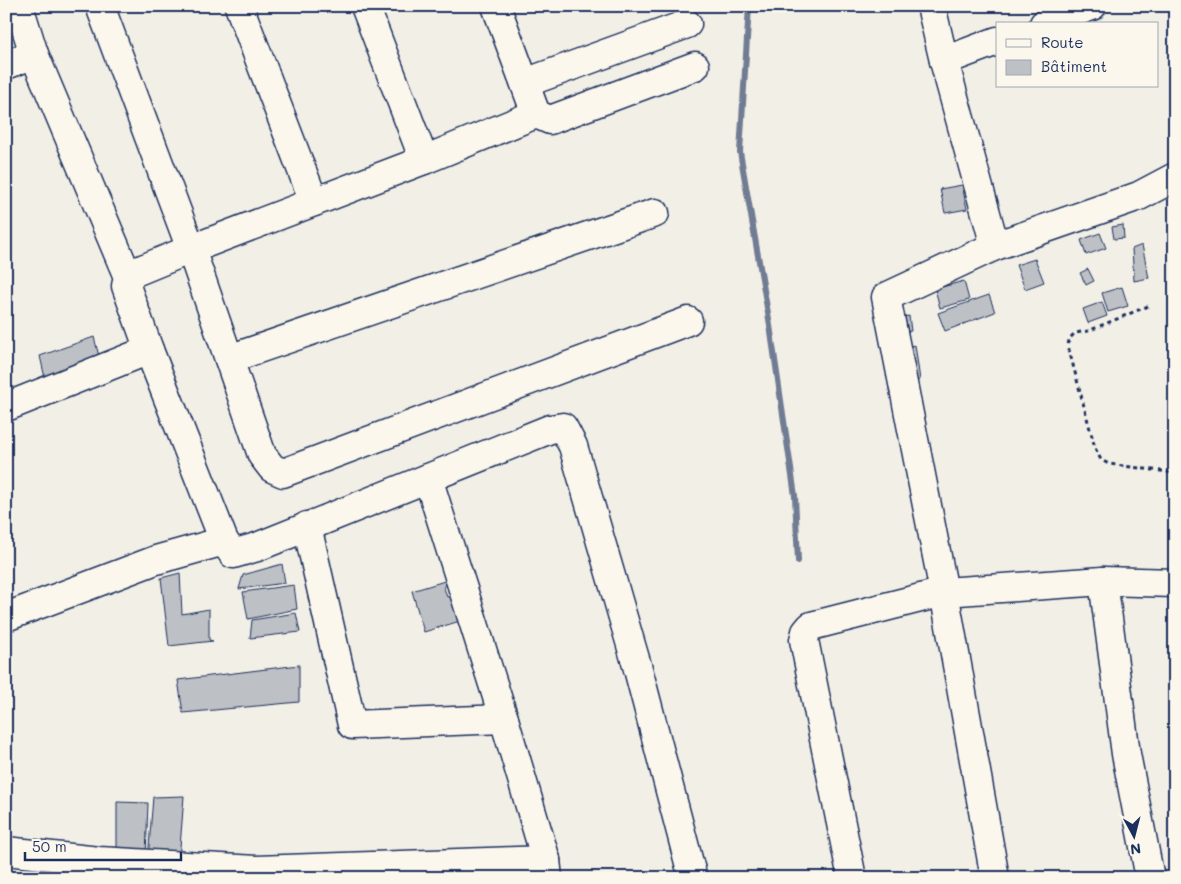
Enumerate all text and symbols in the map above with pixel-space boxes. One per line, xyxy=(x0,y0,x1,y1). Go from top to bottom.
legend xyxy=(996,22,1158,88)
text: Route xyxy=(1041,32,1084,52)
text: Bâtiment xyxy=(1041,56,1107,76)
north arrow xyxy=(1108,812,1158,862)
scale bar xyxy=(25,829,181,861)
text: 50 m xyxy=(32,836,67,856)
text: N xyxy=(1129,839,1142,859)

